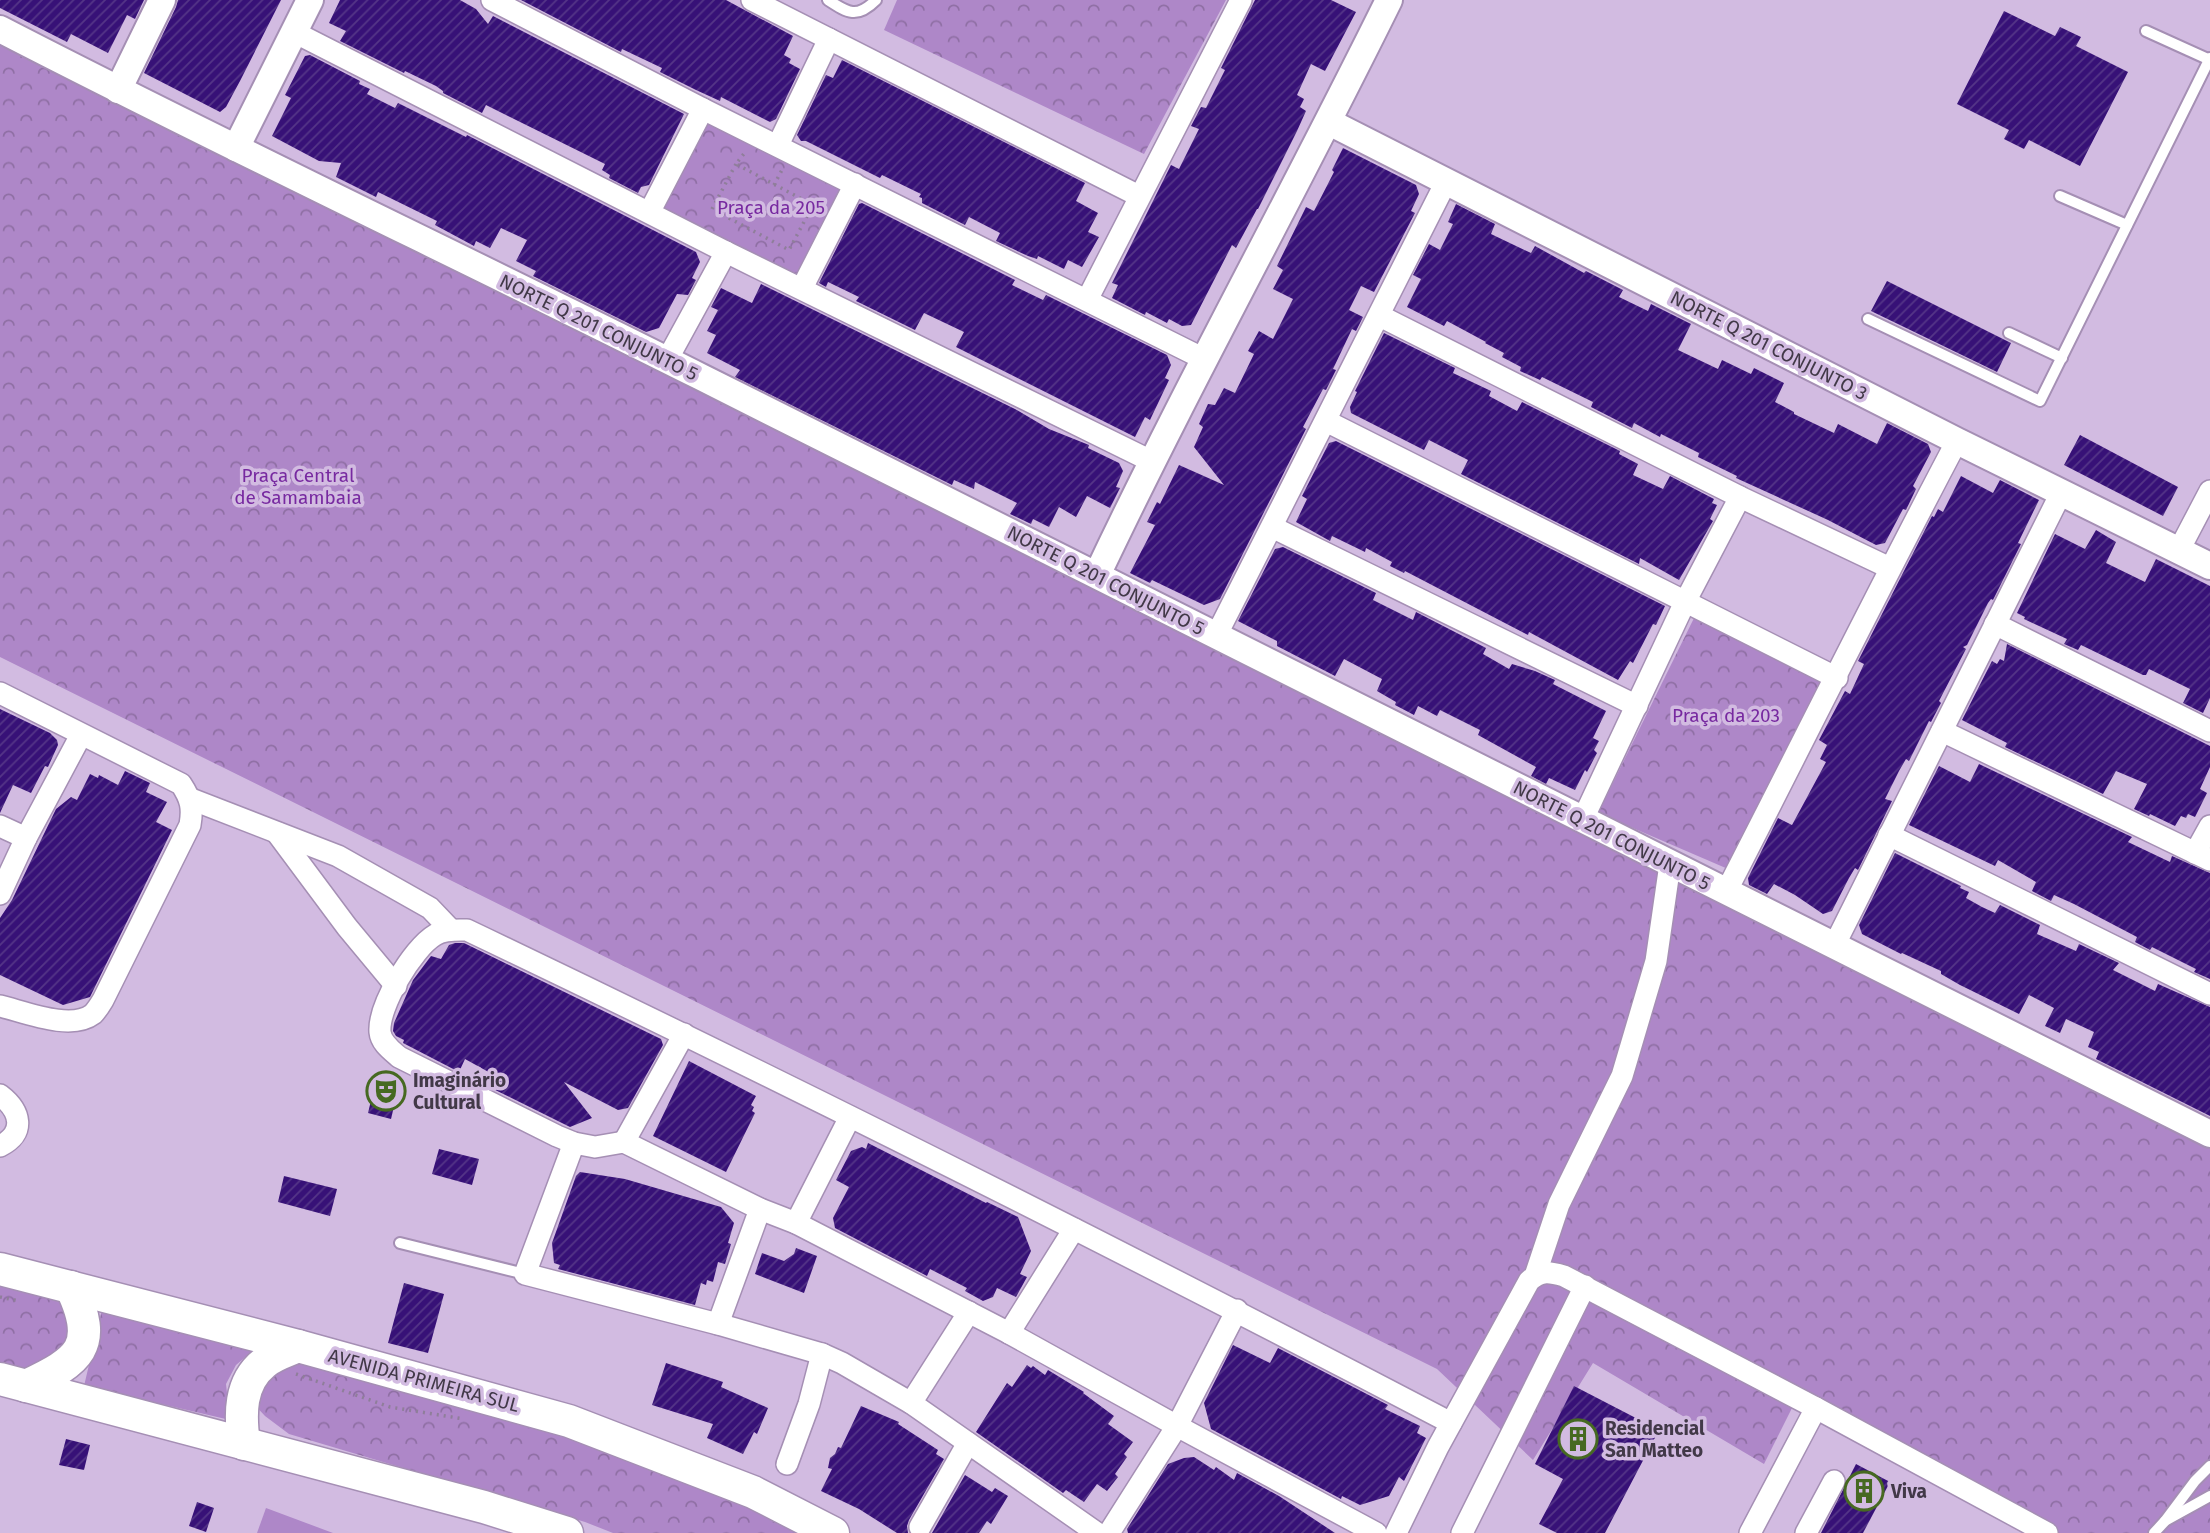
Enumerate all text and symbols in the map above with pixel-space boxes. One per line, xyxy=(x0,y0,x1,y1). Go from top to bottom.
park label: Praça da 205 xyxy=(717,196,825,219)
street label: NORTE Q 201 CONJUNTO 5 xyxy=(496,269,702,386)
street label: NORTE Q 201 CONJUNTO 3 xyxy=(1667,286,1871,405)
park label: Praça Central de Samambaia xyxy=(234,464,362,509)
street label: NORTE Q 201 CONJUNTO 5 xyxy=(1004,521,1208,640)
park label: Praça da 203 xyxy=(1672,704,1780,727)
street label: NORTE Q 201 CONJUNTO 5 xyxy=(1510,776,1714,895)
place label: Imaginário Cultural xyxy=(413,1069,506,1114)
theatre icon: Imaginário Cultural xyxy=(365,1070,407,1112)
street label: AVENIDA PRIMEIRA SUL xyxy=(326,1344,522,1417)
place label: Residencial San Matteo xyxy=(1605,1417,1705,1462)
building icon: Residencial San Matteo xyxy=(1557,1418,1599,1460)
building icon: Viva xyxy=(1843,1470,1885,1512)
place label: Viva xyxy=(1890,1480,1927,1503)

